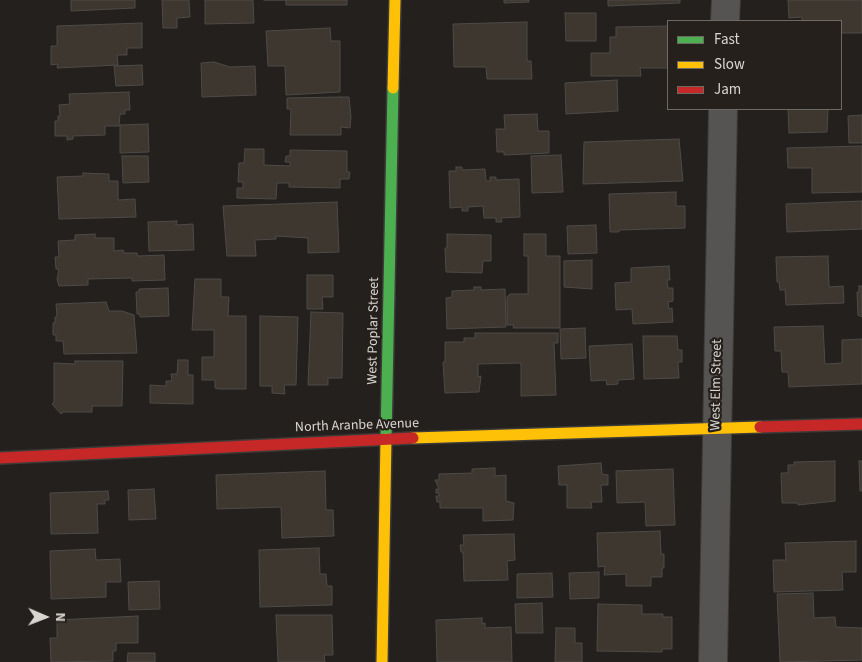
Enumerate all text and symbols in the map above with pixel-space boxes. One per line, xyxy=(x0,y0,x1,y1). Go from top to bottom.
legend xyxy=(667,20,842,110)
text: Fast xyxy=(714,29,740,50)
text: Slow xyxy=(714,54,745,75)
text: Jam xyxy=(714,79,741,100)
street label: West Poplar Street xyxy=(365,277,383,385)
street label: West Elm Street xyxy=(708,339,726,431)
street label: North Aranbe Avenue xyxy=(295,415,419,437)
north arrow xyxy=(20,592,70,642)
text: N xyxy=(50,612,70,622)

